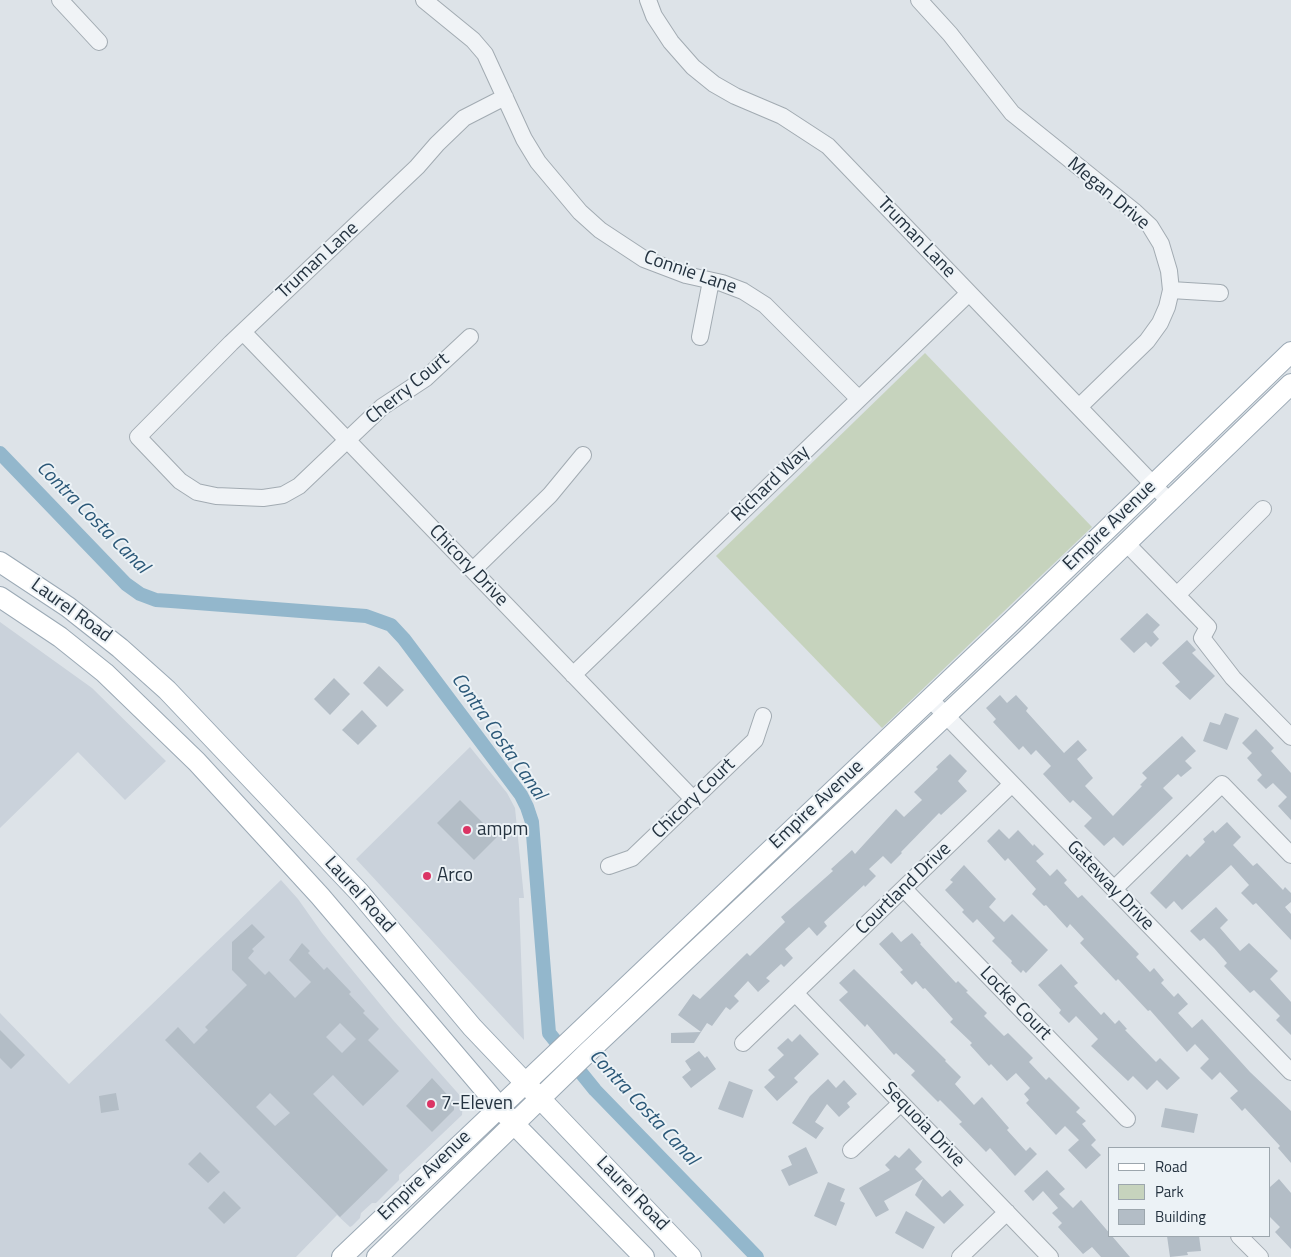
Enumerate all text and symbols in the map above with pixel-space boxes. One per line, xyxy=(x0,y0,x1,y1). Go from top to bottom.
street label: Megan Drive xyxy=(1062,153,1154,235)
street label: Truman Lane xyxy=(872,193,960,283)
street label: Truman Lane xyxy=(272,217,364,305)
street label: Connie Lane xyxy=(640,246,740,300)
street label: Cherry Court xyxy=(362,349,454,429)
street label: Richard Way xyxy=(727,441,815,527)
water label: Contra Costa Canal xyxy=(31,457,153,579)
street label: Empire Avenue xyxy=(1059,476,1161,576)
street label: Chicory Drive xyxy=(424,521,512,611)
street label: Laurel Road xyxy=(26,574,116,648)
water label: Contra Costa Canal xyxy=(445,669,551,805)
street label: Chicory Court xyxy=(648,754,740,844)
street label: Empire Avenue xyxy=(765,756,869,854)
place label: ampm xyxy=(477,819,528,841)
marker: ampm xyxy=(461,824,473,836)
street label: Gateway Drive xyxy=(1061,836,1159,936)
street label: Courtland Drive xyxy=(852,838,956,940)
street label: Laurel Road xyxy=(319,852,399,938)
place label: Arco xyxy=(437,865,473,887)
marker: Arco xyxy=(421,870,433,882)
street label: Locke Court xyxy=(974,962,1056,1046)
water label: Contra Costa Canal xyxy=(583,1045,703,1171)
street label: Sequoia Drive xyxy=(877,1078,969,1172)
place label: 7-Eleven xyxy=(441,1093,513,1115)
marker: 7-Eleven xyxy=(425,1098,437,1110)
street label: Empire Avenue xyxy=(374,1126,476,1226)
legend xyxy=(1108,1147,1271,1237)
street label: Laurel Road xyxy=(591,1152,673,1236)
text: Road xyxy=(1155,1155,1187,1178)
text: Park xyxy=(1155,1180,1184,1203)
text: Building xyxy=(1155,1205,1206,1228)

